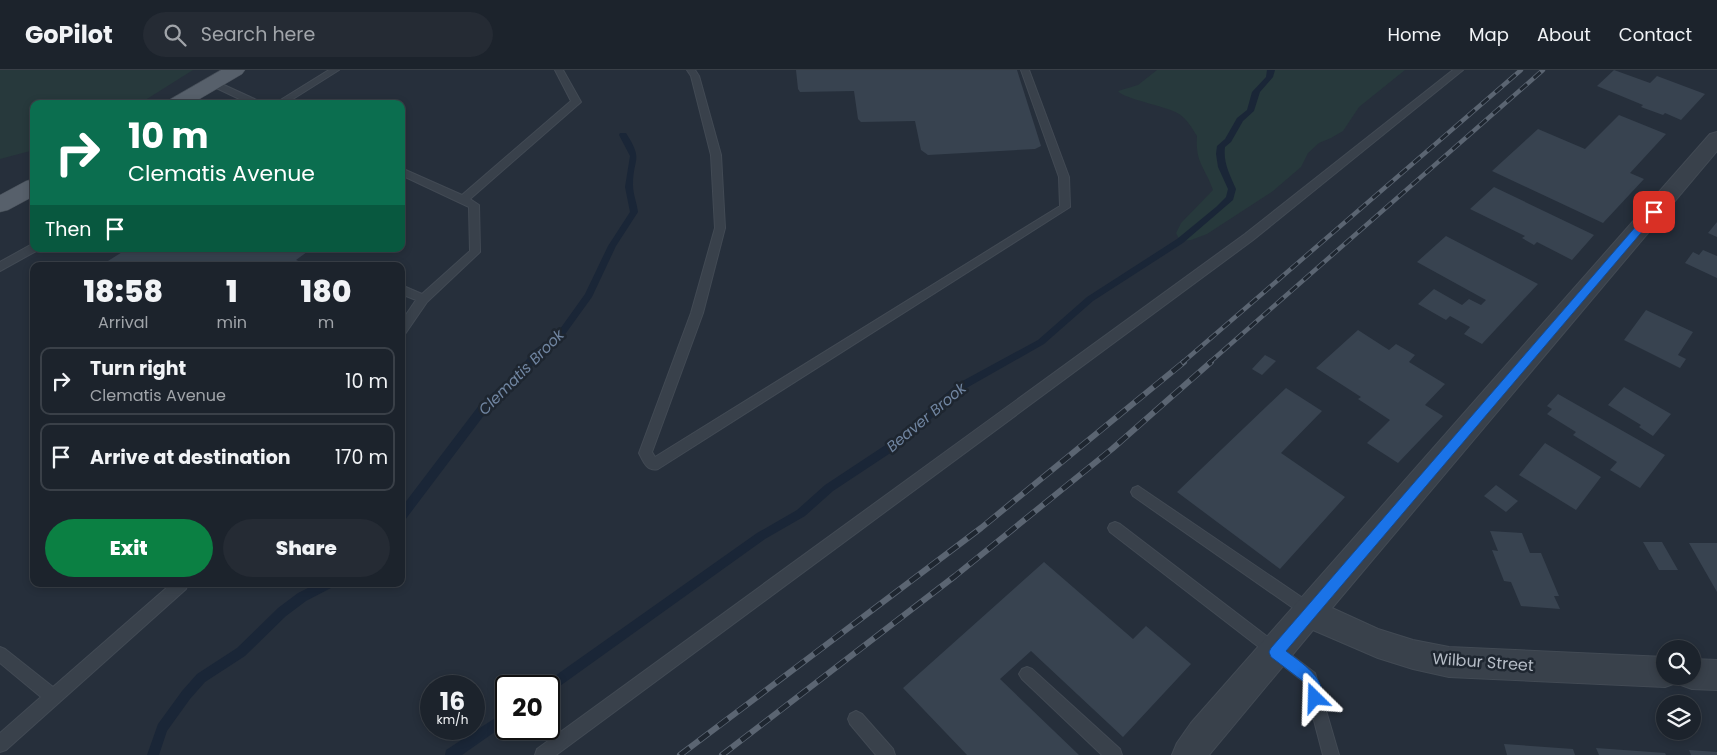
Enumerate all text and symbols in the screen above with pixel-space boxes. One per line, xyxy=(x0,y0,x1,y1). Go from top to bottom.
search box xyxy=(143,12,493,57)
text: GoPilot xyxy=(25,18,113,51)
icon: search xyxy=(161,21,189,49)
text: Search here xyxy=(201,21,315,48)
text: Home xyxy=(1387,22,1441,47)
text: Map xyxy=(1469,22,1509,47)
text: About xyxy=(1537,22,1591,47)
text: Contact xyxy=(1619,22,1692,47)
text: 10 m xyxy=(128,111,208,160)
icon: right xyxy=(45,120,110,185)
text: Clematis Avenue xyxy=(128,158,315,189)
pin xyxy=(1633,191,1675,233)
icon: arrive xyxy=(1640,198,1668,226)
icon: arrive xyxy=(101,215,129,243)
text: Then xyxy=(45,216,91,243)
text: 18:58 xyxy=(83,270,163,313)
text: 1 xyxy=(226,270,238,313)
text: 180 xyxy=(301,270,351,313)
text: Arrival xyxy=(98,311,148,334)
text: min xyxy=(216,311,247,334)
text: m xyxy=(318,311,334,334)
water label: Clematis Brook xyxy=(474,324,569,419)
text: Turn right xyxy=(90,355,186,382)
icon: right xyxy=(47,367,75,395)
text: 10 m xyxy=(345,368,388,395)
water label: Beaver Brook xyxy=(882,377,971,457)
text: Clematis Avenue xyxy=(90,384,226,407)
icon: arrive xyxy=(47,443,75,471)
text: Arrive at destination xyxy=(90,444,291,471)
text: 170 m xyxy=(335,444,388,471)
button: Exit xyxy=(45,519,213,577)
button: Share xyxy=(223,519,390,577)
map controls xyxy=(1656,640,1701,740)
button: search xyxy=(1656,640,1701,685)
street label: Wilbur Street xyxy=(1432,647,1535,677)
position arrow xyxy=(1288,671,1340,723)
speed limit sign: 20 xyxy=(495,675,560,740)
text: 16 xyxy=(440,684,465,719)
button: layers xyxy=(1656,695,1701,740)
text: km/h xyxy=(437,711,468,728)

